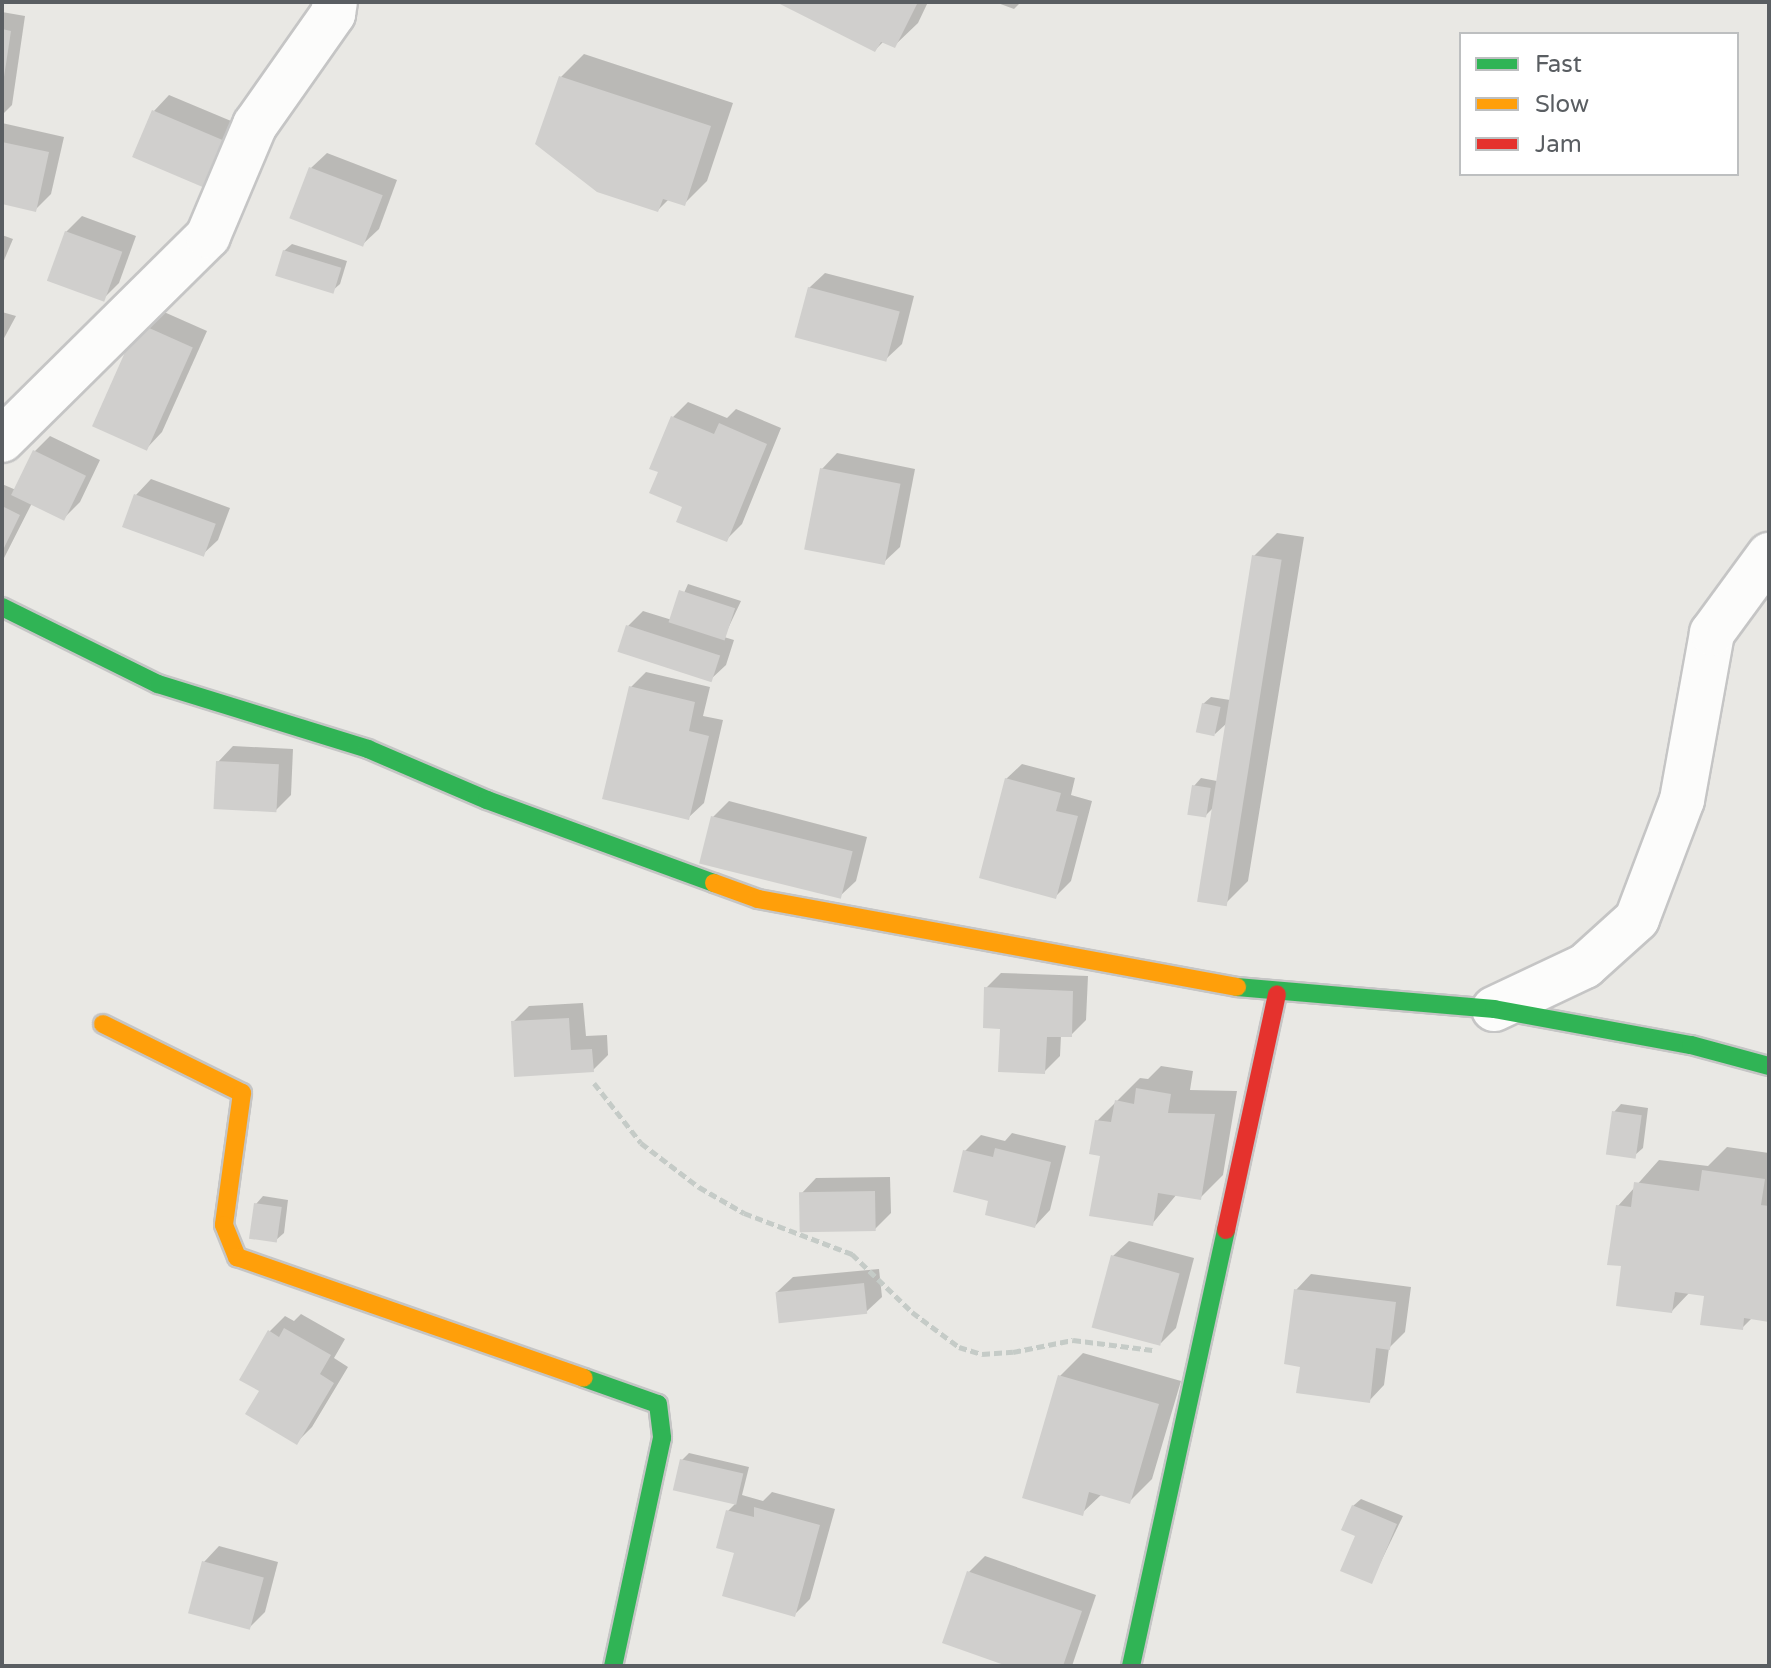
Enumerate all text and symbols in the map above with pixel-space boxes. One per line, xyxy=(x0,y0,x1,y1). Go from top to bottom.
legend xyxy=(1459,32,1739,176)
text: Fast xyxy=(1535,50,1582,79)
text: Slow xyxy=(1535,90,1589,119)
text: Jam xyxy=(1535,130,1582,159)

